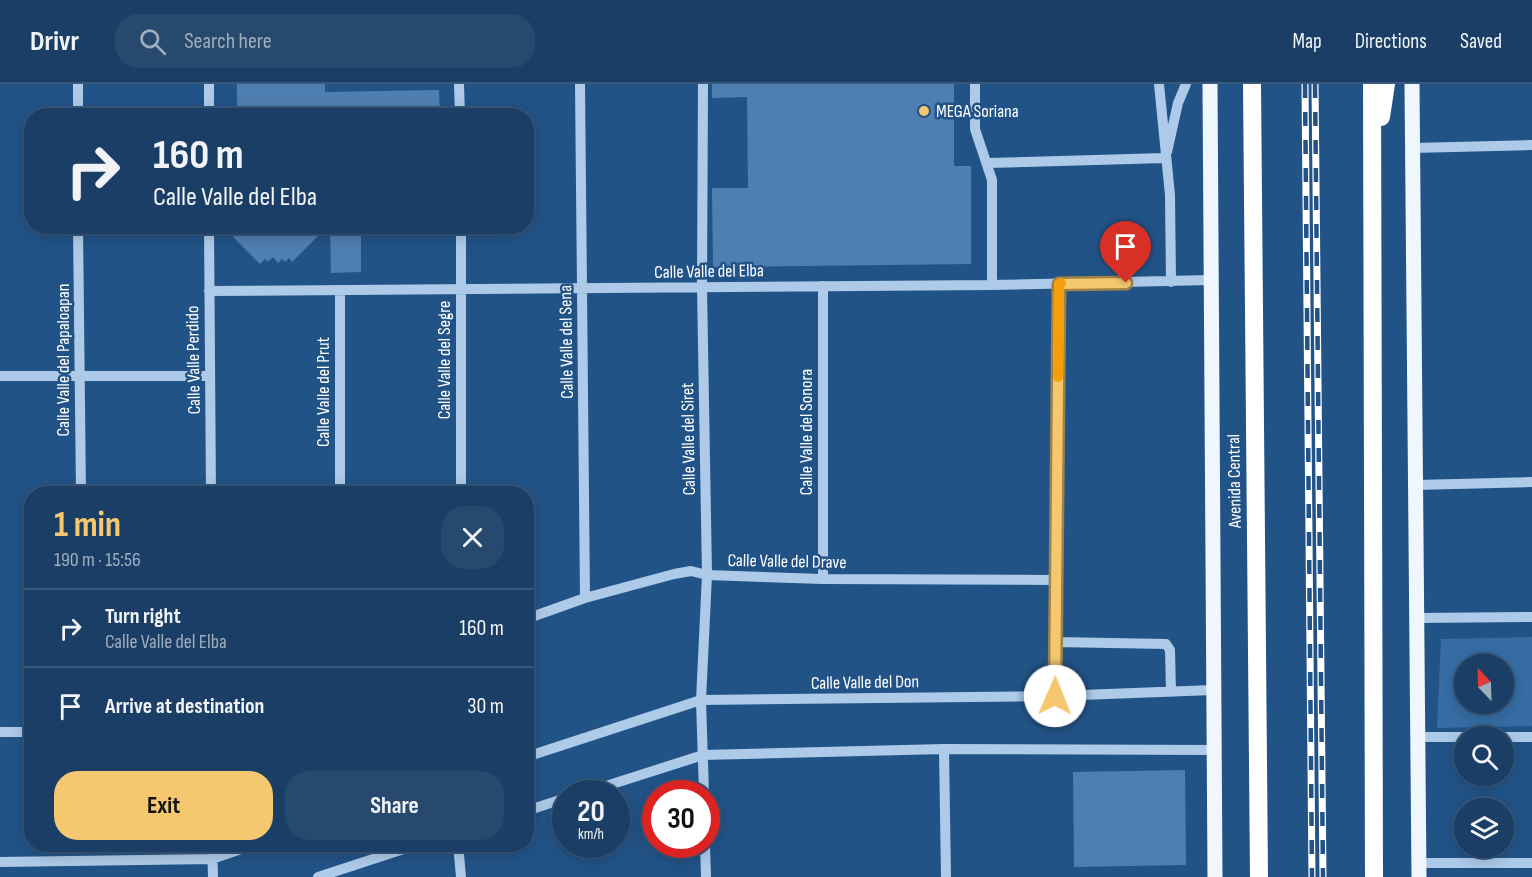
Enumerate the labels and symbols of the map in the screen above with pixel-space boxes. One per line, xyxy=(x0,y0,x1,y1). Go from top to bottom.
place label: MEGA Soriana xyxy=(936,101,1019,122)
marker: MEGA Soriana xyxy=(917,104,931,118)
pin xyxy=(1100,221,1151,283)
street label: Calle Valle del Elba xyxy=(654,260,764,283)
street label: Calle Valle del Papaloapan xyxy=(53,284,74,436)
street label: Calle Valle del Sena xyxy=(555,285,578,399)
street label: Calle Valle del Segre xyxy=(434,301,455,419)
street label: Calle Valle Perdido xyxy=(182,305,205,415)
street label: Calle Valle del Prut xyxy=(313,336,334,447)
street label: Calle Valle del Sonora xyxy=(796,369,817,495)
street label: Calle Valle del Siret xyxy=(677,382,700,496)
street label: Avenida Central xyxy=(1223,434,1246,529)
street label: Calle Valle del Drave xyxy=(727,550,847,573)
north arrow xyxy=(1454,654,1514,714)
position arrow xyxy=(1023,664,1087,728)
street label: Calle Valle del Don xyxy=(811,671,919,694)
speed limit sign: 30 xyxy=(642,780,720,858)

